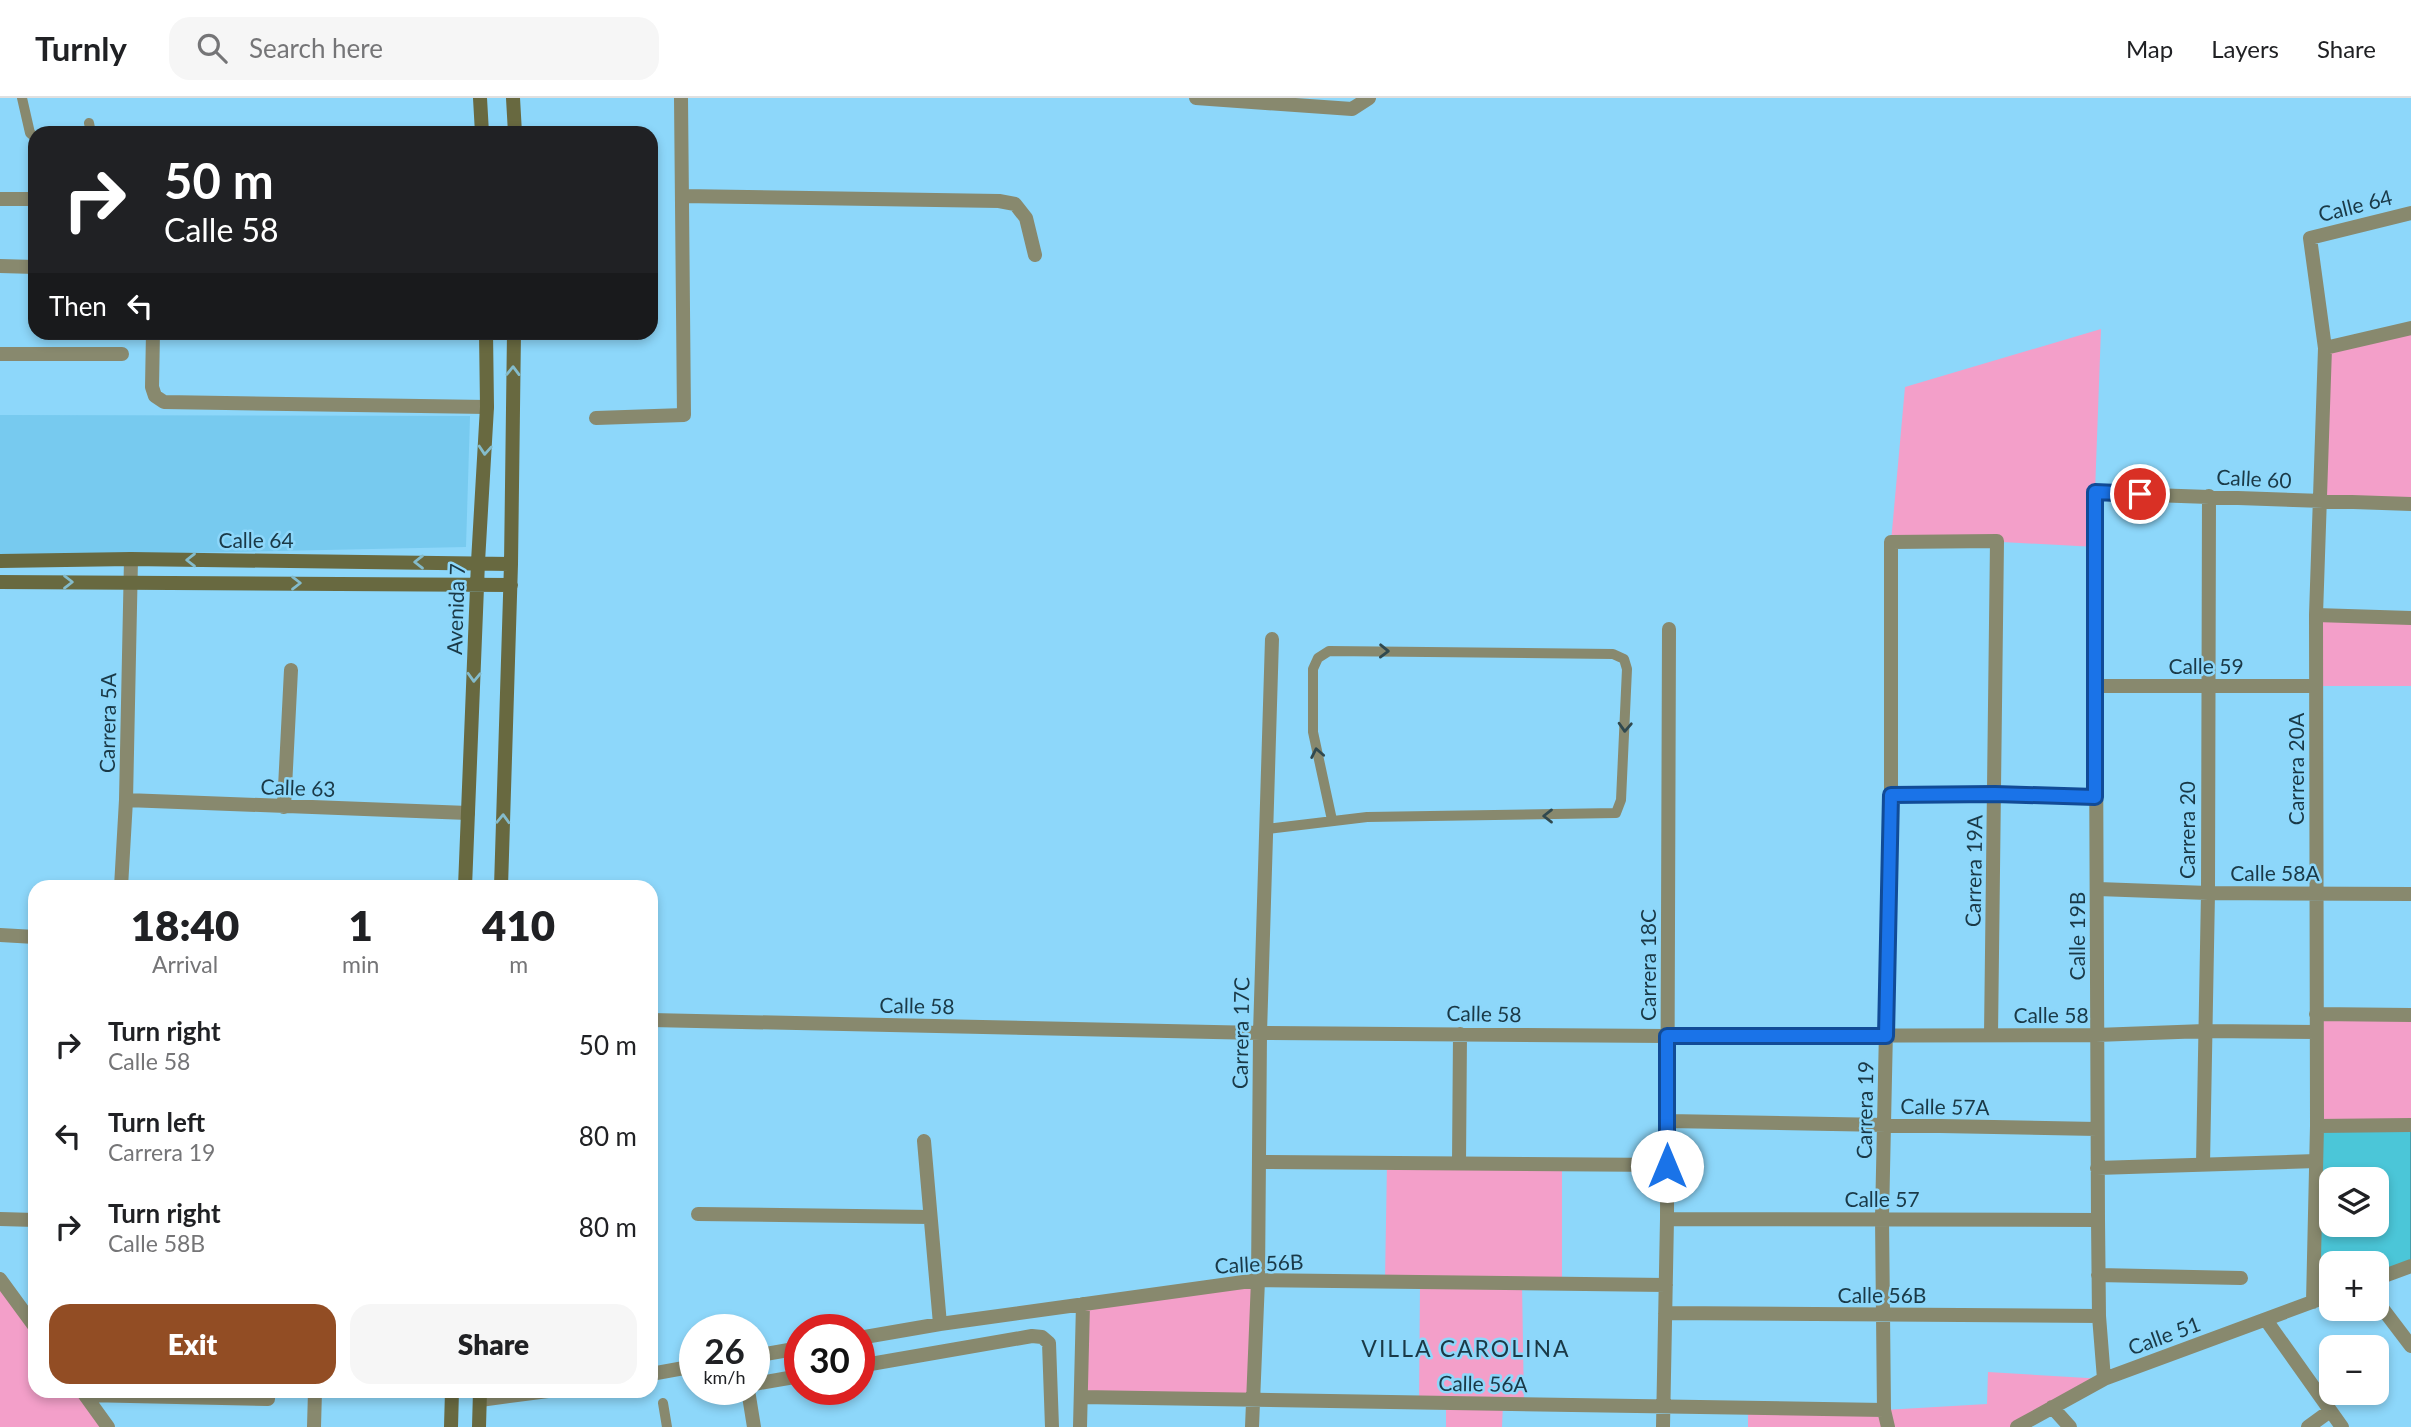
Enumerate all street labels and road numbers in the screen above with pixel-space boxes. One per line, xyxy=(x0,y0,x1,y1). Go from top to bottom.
street label: Calle 64 xyxy=(2315,184,2395,226)
street label: Calle 60 xyxy=(2216,464,2292,492)
street label: Calle 64 xyxy=(218,527,294,552)
street label: Avenida 7 xyxy=(441,563,469,655)
street label: Calle 59 xyxy=(2168,653,2244,678)
street label: Carrera 5A xyxy=(94,672,120,773)
street label: Carrera 20A xyxy=(2283,712,2308,825)
street label: Calle 63 xyxy=(260,773,336,801)
street label: Carrera 20 xyxy=(2174,781,2199,879)
street label: Carrera 19A xyxy=(1960,814,1986,927)
street label: Calle 58A xyxy=(2230,860,2320,885)
street label: Calle 19B xyxy=(2064,892,2089,980)
street label: Carrera 18C xyxy=(1635,909,1660,1021)
street label: Carrera 17C xyxy=(1227,977,1253,1089)
street label: Calle 58 xyxy=(879,992,955,1018)
street label: Calle 58 xyxy=(1446,1000,1522,1026)
street label: Calle 58 xyxy=(2013,1002,2089,1027)
street label: Carrera 19 xyxy=(1851,1061,1877,1159)
street label: Calle 57A xyxy=(1900,1093,1991,1119)
street label: Calle 57 xyxy=(1844,1186,1920,1211)
street label: Calle 56B xyxy=(1214,1248,1304,1278)
street label: Calle 56B xyxy=(1838,1282,1926,1307)
street label: Calle 51 xyxy=(2124,1310,2204,1360)
street label: Calle 56A xyxy=(1438,1370,1529,1396)

